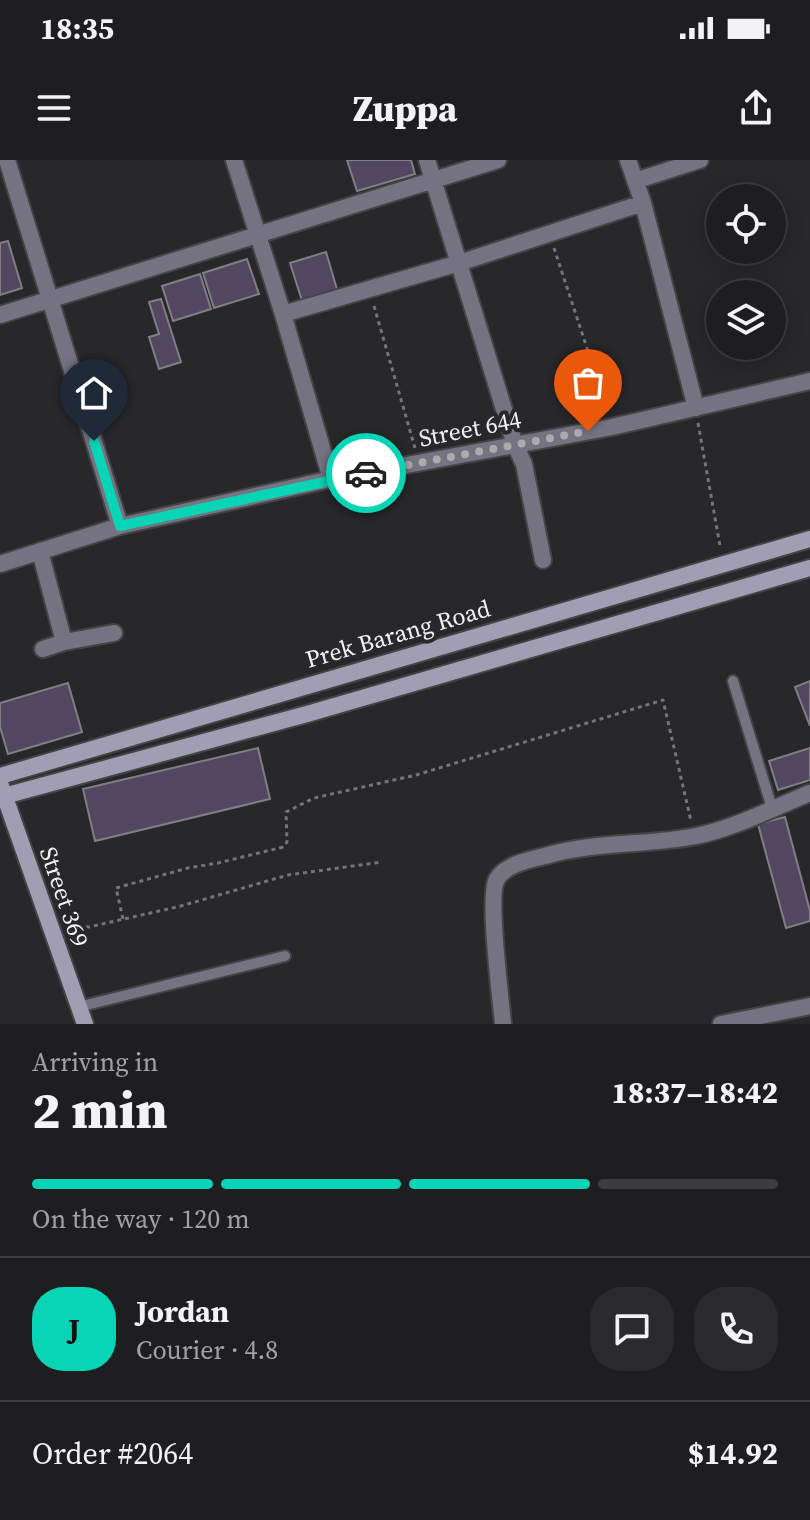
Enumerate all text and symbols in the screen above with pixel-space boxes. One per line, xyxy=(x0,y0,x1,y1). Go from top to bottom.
text: 18:35 xyxy=(40,8,114,49)
text: Zuppa xyxy=(353,84,457,133)
icon: menu xyxy=(32,86,76,130)
icon: share xyxy=(734,86,778,130)
map controls xyxy=(706,184,786,360)
button: locate xyxy=(706,184,786,264)
button: layers xyxy=(706,280,786,360)
pin xyxy=(554,349,622,431)
pin xyxy=(60,359,128,441)
icon: bag xyxy=(566,361,610,405)
icon: home xyxy=(72,371,116,415)
street label: Street 644 xyxy=(416,402,524,455)
courier xyxy=(326,433,406,513)
icon: car xyxy=(344,451,388,495)
street label: Prek Barang Road xyxy=(302,591,494,676)
street label: Street 369 xyxy=(32,842,97,951)
text: Arriving in xyxy=(32,1044,158,1080)
text: 18:37–18:42 xyxy=(611,1072,778,1113)
text: 2 min xyxy=(32,1074,168,1145)
text: On the way · 120 m xyxy=(32,1201,250,1237)
button: chat xyxy=(590,1287,674,1371)
button: phone xyxy=(694,1287,778,1371)
text: Jordan xyxy=(136,1291,229,1332)
text: J xyxy=(68,1309,80,1350)
text: Courier · 4.8 xyxy=(136,1332,278,1368)
text: Order #2064 xyxy=(32,1433,193,1474)
text: $14.92 xyxy=(688,1433,778,1474)

